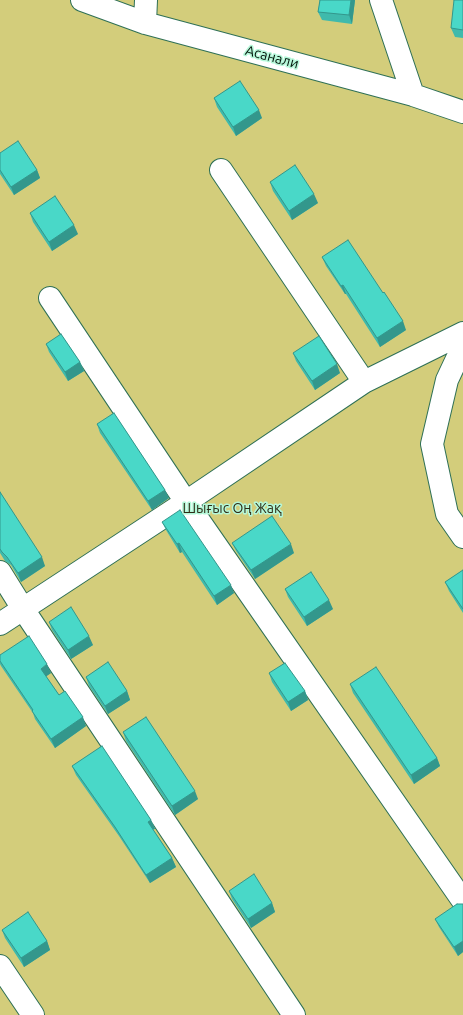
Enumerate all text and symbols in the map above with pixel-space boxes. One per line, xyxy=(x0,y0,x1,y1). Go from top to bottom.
street label: Асанали xyxy=(243,42,301,72)
park label: Шығыс Оң Жақ xyxy=(182,500,282,516)

